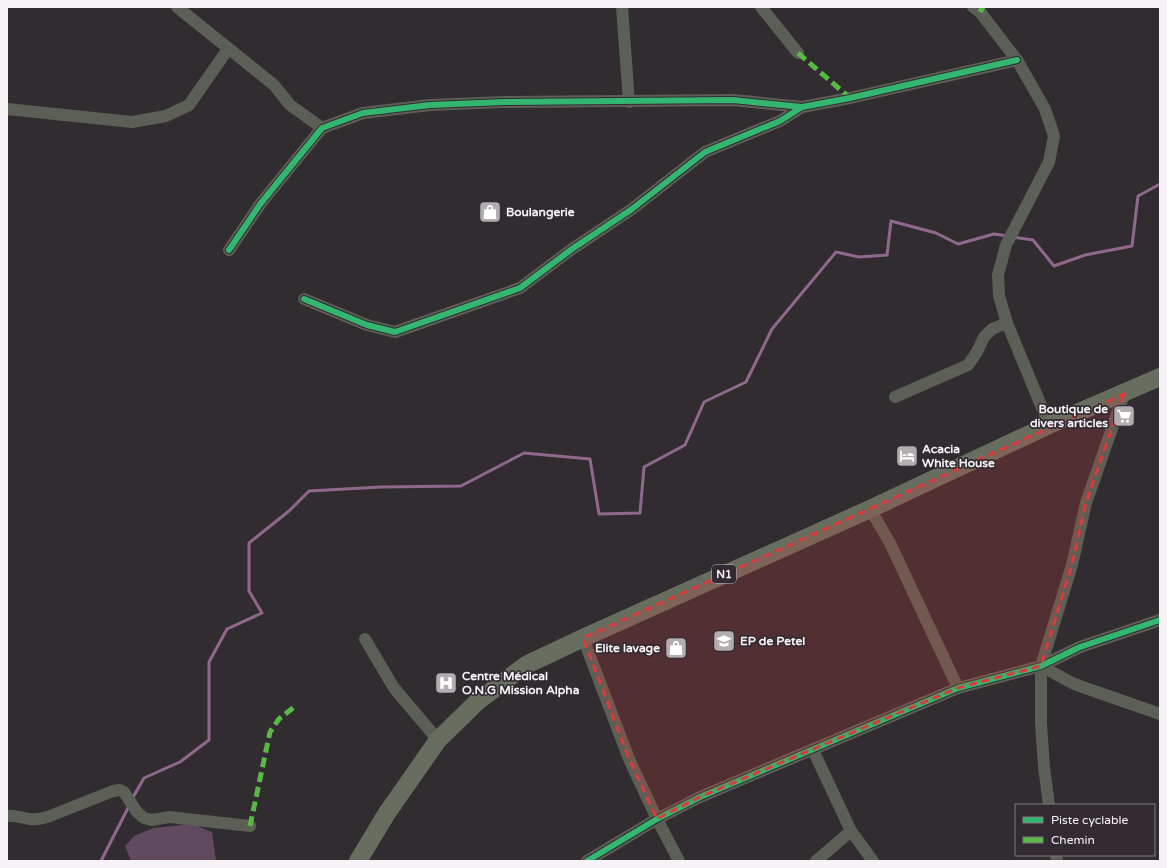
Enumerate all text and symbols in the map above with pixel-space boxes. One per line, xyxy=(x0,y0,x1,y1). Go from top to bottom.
shop icon: Boulangerie xyxy=(477,199,503,225)
place label: Boulangerie xyxy=(506,205,575,220)
place label: Boutique de divers articles xyxy=(1030,402,1108,430)
supermarket icon: Boutique de divers articles xyxy=(1111,403,1137,429)
place label: Acacia White House xyxy=(922,442,995,470)
hotel icon: Acacia White House xyxy=(894,443,920,469)
road number: N1 xyxy=(712,565,736,583)
school or university icon: EP de Petel xyxy=(711,628,737,654)
place label: EP de Petel xyxy=(740,634,805,648)
shop icon: Elite lavage xyxy=(663,635,689,661)
place label: Elite lavage xyxy=(595,641,660,656)
place label: Centre Médical O.N.G Mission Alpha xyxy=(462,669,580,698)
hospital icon: Centre Médical O.N.G Mission Alpha xyxy=(433,670,459,696)
legend xyxy=(1015,804,1155,856)
text: Piste cyclable xyxy=(1051,813,1129,827)
text: Chemin xyxy=(1051,833,1095,847)

